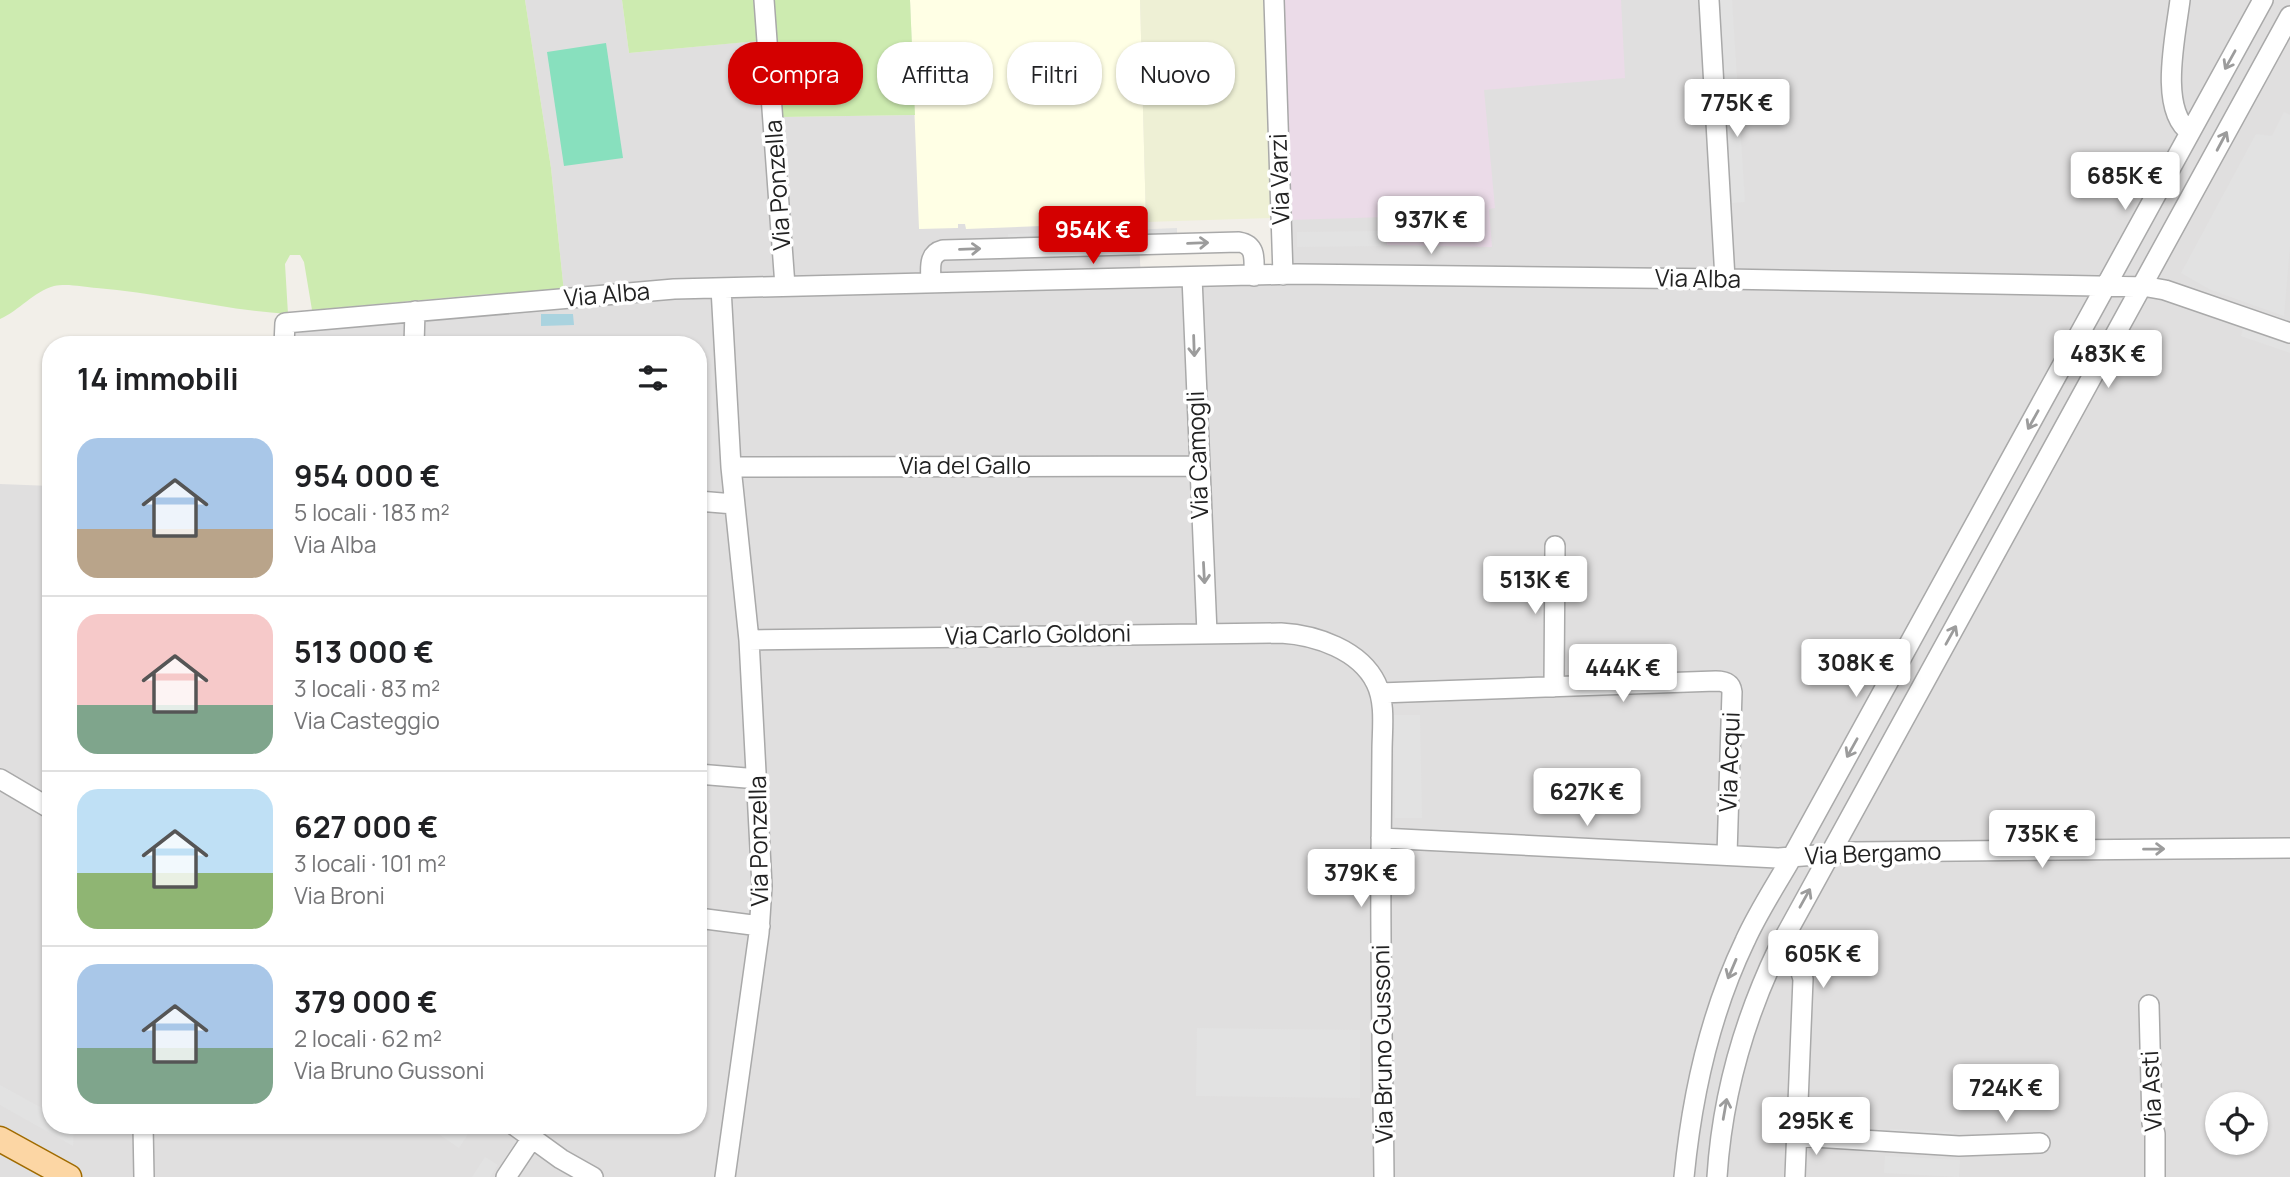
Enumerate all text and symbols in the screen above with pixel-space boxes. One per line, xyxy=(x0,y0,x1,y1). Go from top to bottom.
chip: Compra xyxy=(728,42,863,105)
chip: Affitta xyxy=(877,42,993,105)
chip: Filtri xyxy=(1007,42,1102,105)
chip: Nuovo xyxy=(1116,42,1235,105)
one-way arrow xyxy=(2223,49,2236,70)
pin: 775K € xyxy=(1680,80,1794,139)
text: 775K € xyxy=(1701,86,1773,118)
street label: Via Ponzella xyxy=(755,119,798,252)
one-way arrow xyxy=(2216,131,2229,152)
street label: Via Varzi xyxy=(1260,133,1297,225)
pin: 685K € xyxy=(2068,152,2182,212)
text: 685K € xyxy=(2087,159,2163,191)
pin: 937K € xyxy=(1374,196,1488,256)
text: 937K € xyxy=(1394,203,1468,235)
pin: 954K € xyxy=(1036,206,1150,266)
text: 954K € xyxy=(1055,213,1131,245)
one-way arrow xyxy=(1186,236,1209,249)
one-way arrow xyxy=(959,242,982,256)
street label: Via Alba xyxy=(1655,260,1741,295)
street label: Via Alba xyxy=(563,273,651,314)
pin: 483K € xyxy=(2051,330,2165,390)
one-way arrow xyxy=(1187,334,1201,357)
text: 483K € xyxy=(2070,337,2146,369)
text: 14 immobili xyxy=(77,358,239,399)
icon: filters xyxy=(634,359,672,397)
street label: Via Camogli xyxy=(1178,390,1215,520)
one-way arrow xyxy=(2025,409,2039,429)
street label: Via del Gallo xyxy=(899,448,1031,481)
text: 954 000 € xyxy=(294,455,440,496)
icon: home xyxy=(133,466,217,550)
text: 5 locali · 183 m² xyxy=(294,496,450,528)
text: Via Alba xyxy=(294,528,377,560)
pin: 513K € xyxy=(1478,556,1592,616)
one-way arrow xyxy=(1197,561,1210,584)
text: 513K € xyxy=(1499,563,1571,595)
street label: Via Carlo Goldoni xyxy=(944,615,1131,652)
one-way arrow xyxy=(1944,625,1958,645)
text: 513 000 € xyxy=(294,631,434,672)
pin: 308K € xyxy=(1799,640,1913,699)
icon: home xyxy=(133,642,217,726)
pin: 444K € xyxy=(1566,644,1680,704)
text: 308K € xyxy=(1817,646,1895,678)
text: 444K € xyxy=(1585,651,1661,683)
text: 3 locali · 83 m² xyxy=(294,672,440,704)
text: Via Casteggio xyxy=(294,704,440,736)
street label: Via Acqui xyxy=(1710,711,1747,813)
one-way arrow xyxy=(1845,737,1858,758)
pin: 627K € xyxy=(1530,768,1644,828)
street label: Via Ponzella xyxy=(740,775,775,907)
text: 627K € xyxy=(1550,775,1624,807)
text: 627 000 € xyxy=(294,806,438,847)
pin: 735K € xyxy=(1985,810,2099,870)
icon: home xyxy=(133,817,217,901)
text: 735K € xyxy=(2005,817,2079,849)
street label: Via Bergamo xyxy=(1804,834,1942,871)
one-way arrow xyxy=(2142,842,2165,856)
text: 3 locali · 101 m² xyxy=(294,847,446,879)
pin: 379K € xyxy=(1304,850,1418,909)
text: 379K € xyxy=(1324,856,1398,888)
text: Via Broni xyxy=(294,879,385,911)
one-way arrow xyxy=(1798,888,1812,908)
pin: 605K € xyxy=(1766,930,1880,990)
text: 605K € xyxy=(1784,937,1862,969)
street label: Via Bruno Gussoni xyxy=(1363,944,1400,1144)
one-way arrow xyxy=(1725,958,1738,979)
text: 379 000 € xyxy=(294,981,438,1022)
icon: home xyxy=(133,992,217,1076)
text: 2 locali · 62 m² xyxy=(294,1022,442,1054)
street label: Via Asti xyxy=(2132,1050,2169,1132)
text: Via Bruno Gussoni xyxy=(294,1054,485,1086)
pin: 724K € xyxy=(1949,1064,2063,1124)
text: 724K € xyxy=(1969,1071,2043,1103)
map controls xyxy=(2205,1092,2268,1155)
button: locate xyxy=(2205,1092,2268,1155)
one-way arrow xyxy=(1719,1098,1732,1121)
pin: 295K € xyxy=(1759,1098,1873,1157)
text: 295K € xyxy=(1778,1104,1854,1136)

